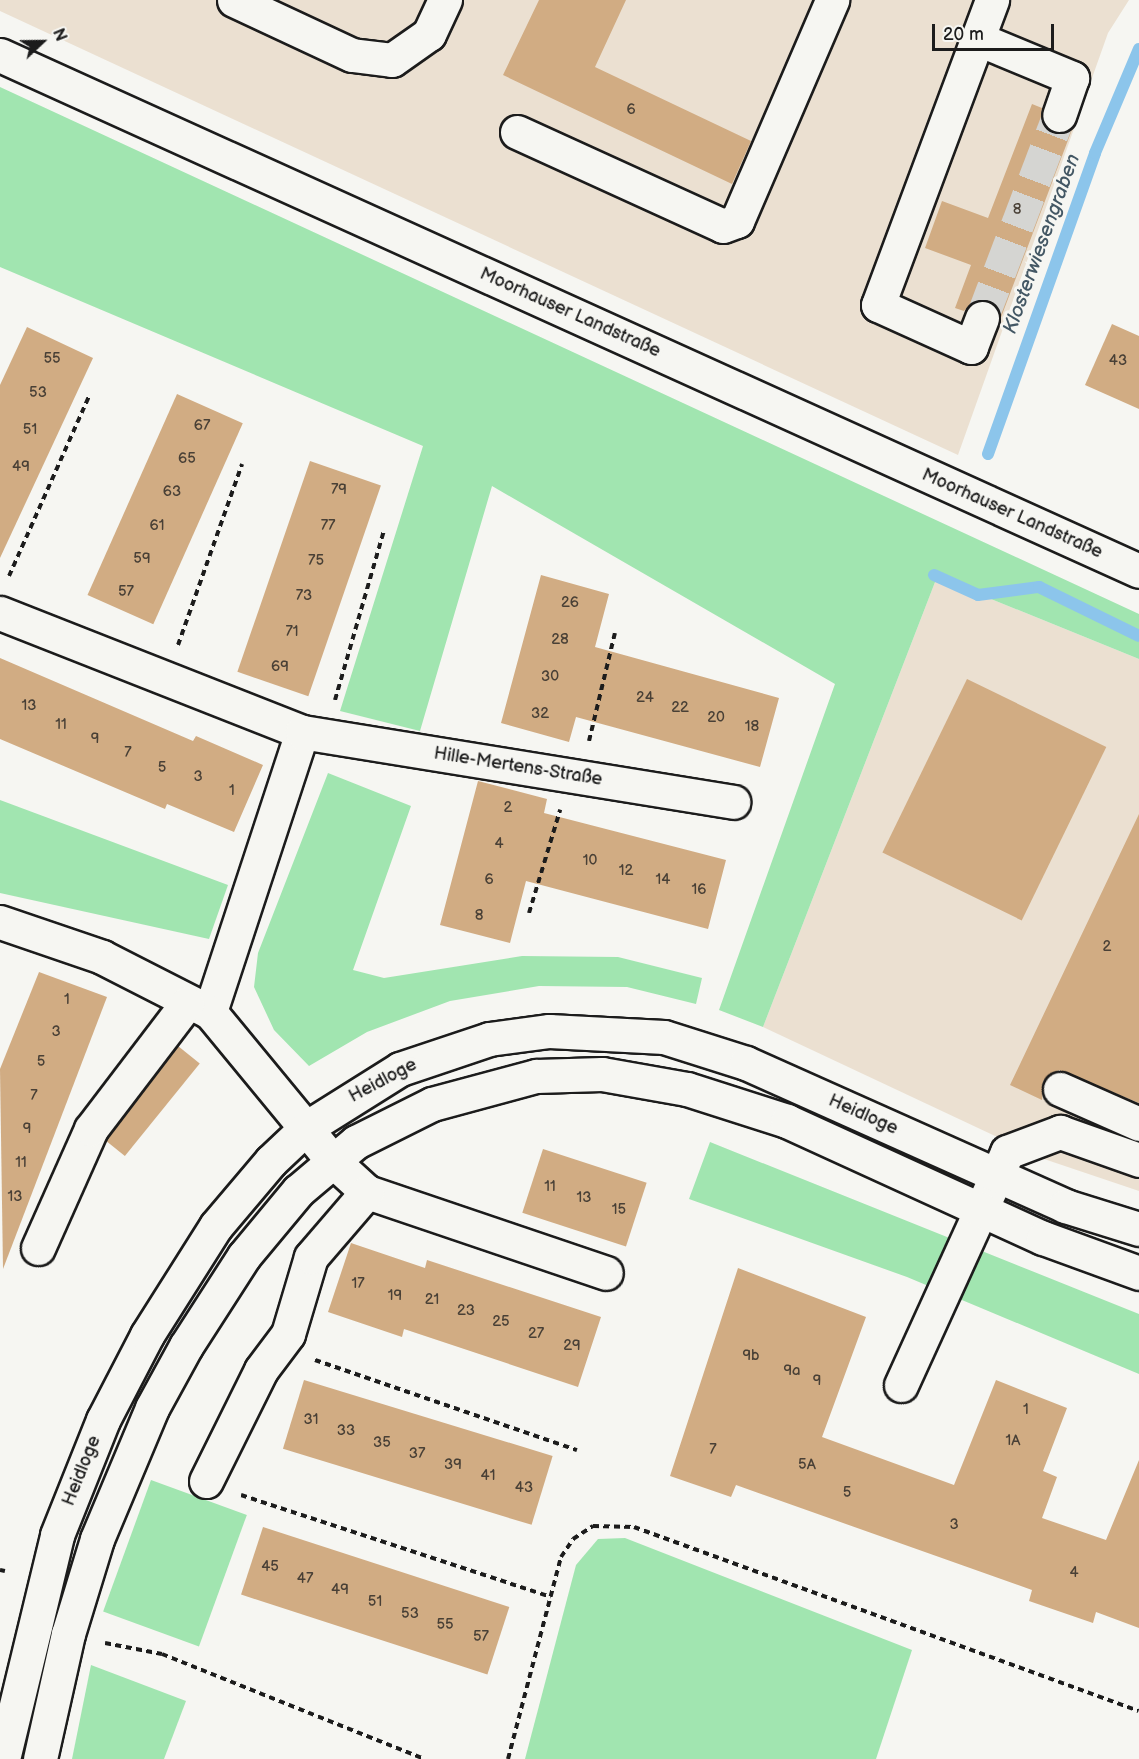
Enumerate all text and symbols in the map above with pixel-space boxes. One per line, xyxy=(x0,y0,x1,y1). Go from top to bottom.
north arrow xyxy=(12,12,72,72)
scale bar xyxy=(935,12,1056,50)
text: 20 m xyxy=(943,24,984,45)
text: N xyxy=(48,26,70,44)
house number: 6 xyxy=(626,101,636,119)
water label: Klosterwiesengraben xyxy=(998,151,1086,337)
house number: 8 xyxy=(1013,201,1021,219)
street label: Moorhauser Landstraße xyxy=(476,263,664,363)
house number: 55 xyxy=(43,350,61,368)
house number: 43 xyxy=(1109,352,1127,370)
house number: 53 xyxy=(29,384,47,402)
house number: 67 xyxy=(194,417,210,435)
house number: 51 xyxy=(23,421,37,439)
house number: 65 xyxy=(178,450,196,468)
house number: 49 xyxy=(12,458,30,476)
street label: Moorhauser Landstraße xyxy=(918,464,1106,564)
house number: 79 xyxy=(331,481,347,499)
house number: 63 xyxy=(163,483,181,501)
house number: 61 xyxy=(150,517,164,535)
house number: 77 xyxy=(321,517,335,535)
house number: 59 xyxy=(133,550,151,568)
house number: 75 xyxy=(308,552,324,570)
house number: 57 xyxy=(118,583,134,601)
house number: 73 xyxy=(296,587,312,605)
house number: 26 xyxy=(561,594,579,612)
house number: 71 xyxy=(285,623,299,641)
house number: 28 xyxy=(551,631,569,649)
house number: 69 xyxy=(271,658,289,676)
house number: 30 xyxy=(541,668,559,686)
house number: 24 xyxy=(636,689,654,707)
house number: 13 xyxy=(21,697,37,715)
house number: 22 xyxy=(671,699,689,717)
house number: 32 xyxy=(531,705,549,723)
house number: 20 xyxy=(707,709,725,727)
house number: 11 xyxy=(55,716,67,734)
house number: 18 xyxy=(745,718,759,736)
house number: 9 xyxy=(91,730,99,748)
street label: Hille-Mertens-Straße xyxy=(432,743,604,791)
house number: 7 xyxy=(124,744,132,762)
house number: 5 xyxy=(158,759,166,777)
house number: 3 xyxy=(193,768,203,786)
house number: 1 xyxy=(229,782,235,800)
house number: 2 xyxy=(504,799,512,817)
house number: 4 xyxy=(494,835,504,853)
house number: 10 xyxy=(583,852,597,870)
house number: 12 xyxy=(619,862,633,880)
house number: 6 xyxy=(484,871,494,889)
house number: 14 xyxy=(656,871,670,889)
house number: 16 xyxy=(692,881,706,899)
house number: 8 xyxy=(475,907,483,925)
house number: 2 xyxy=(1103,938,1111,956)
house number: 1 xyxy=(64,991,70,1009)
house number: 3 xyxy=(51,1023,61,1041)
house number: 5 xyxy=(37,1053,45,1071)
street label: Heidloge xyxy=(345,1054,421,1108)
house number: 7 xyxy=(30,1087,38,1105)
street label: Heidloge xyxy=(825,1090,901,1140)
house number: 9 xyxy=(23,1120,31,1138)
house number: 11 xyxy=(15,1154,27,1172)
house number: 11 xyxy=(544,1178,556,1196)
house number: 13 xyxy=(7,1188,23,1206)
house number: 13 xyxy=(576,1189,592,1207)
house number: 15 xyxy=(612,1201,626,1219)
house number: 17 xyxy=(351,1275,365,1293)
house number: 19 xyxy=(388,1287,402,1305)
house number: 21 xyxy=(425,1291,439,1309)
house number: 23 xyxy=(457,1302,475,1320)
house number: 25 xyxy=(492,1313,510,1331)
house number: 27 xyxy=(528,1325,544,1343)
house number: 29 xyxy=(563,1337,581,1355)
house number: 9b xyxy=(742,1347,760,1365)
house number: 9a xyxy=(783,1362,801,1380)
house number: 9 xyxy=(813,1372,821,1390)
house number: 1 xyxy=(1023,1401,1029,1419)
house number: 31 xyxy=(303,1411,319,1429)
house number: 33 xyxy=(337,1422,355,1440)
house number: 1A xyxy=(1006,1432,1020,1450)
street label: Heidloge xyxy=(58,1433,106,1509)
house number: 35 xyxy=(373,1434,391,1452)
house number: 7 xyxy=(709,1441,717,1459)
house number: 37 xyxy=(409,1445,425,1463)
house number: 39 xyxy=(444,1456,462,1474)
house number: 5A xyxy=(798,1456,816,1474)
house number: 41 xyxy=(481,1467,495,1485)
house number: 43 xyxy=(515,1479,533,1497)
house number: 5 xyxy=(843,1484,851,1502)
house number: 3 xyxy=(949,1516,959,1534)
house number: 45 xyxy=(261,1558,279,1576)
house number: 4 xyxy=(1069,1564,1079,1582)
house number: 47 xyxy=(297,1570,313,1588)
house number: 49 xyxy=(331,1581,349,1599)
house number: 51 xyxy=(368,1593,382,1611)
house number: 53 xyxy=(401,1605,419,1623)
house number: 55 xyxy=(436,1616,454,1634)
house number: 57 xyxy=(473,1628,489,1646)

